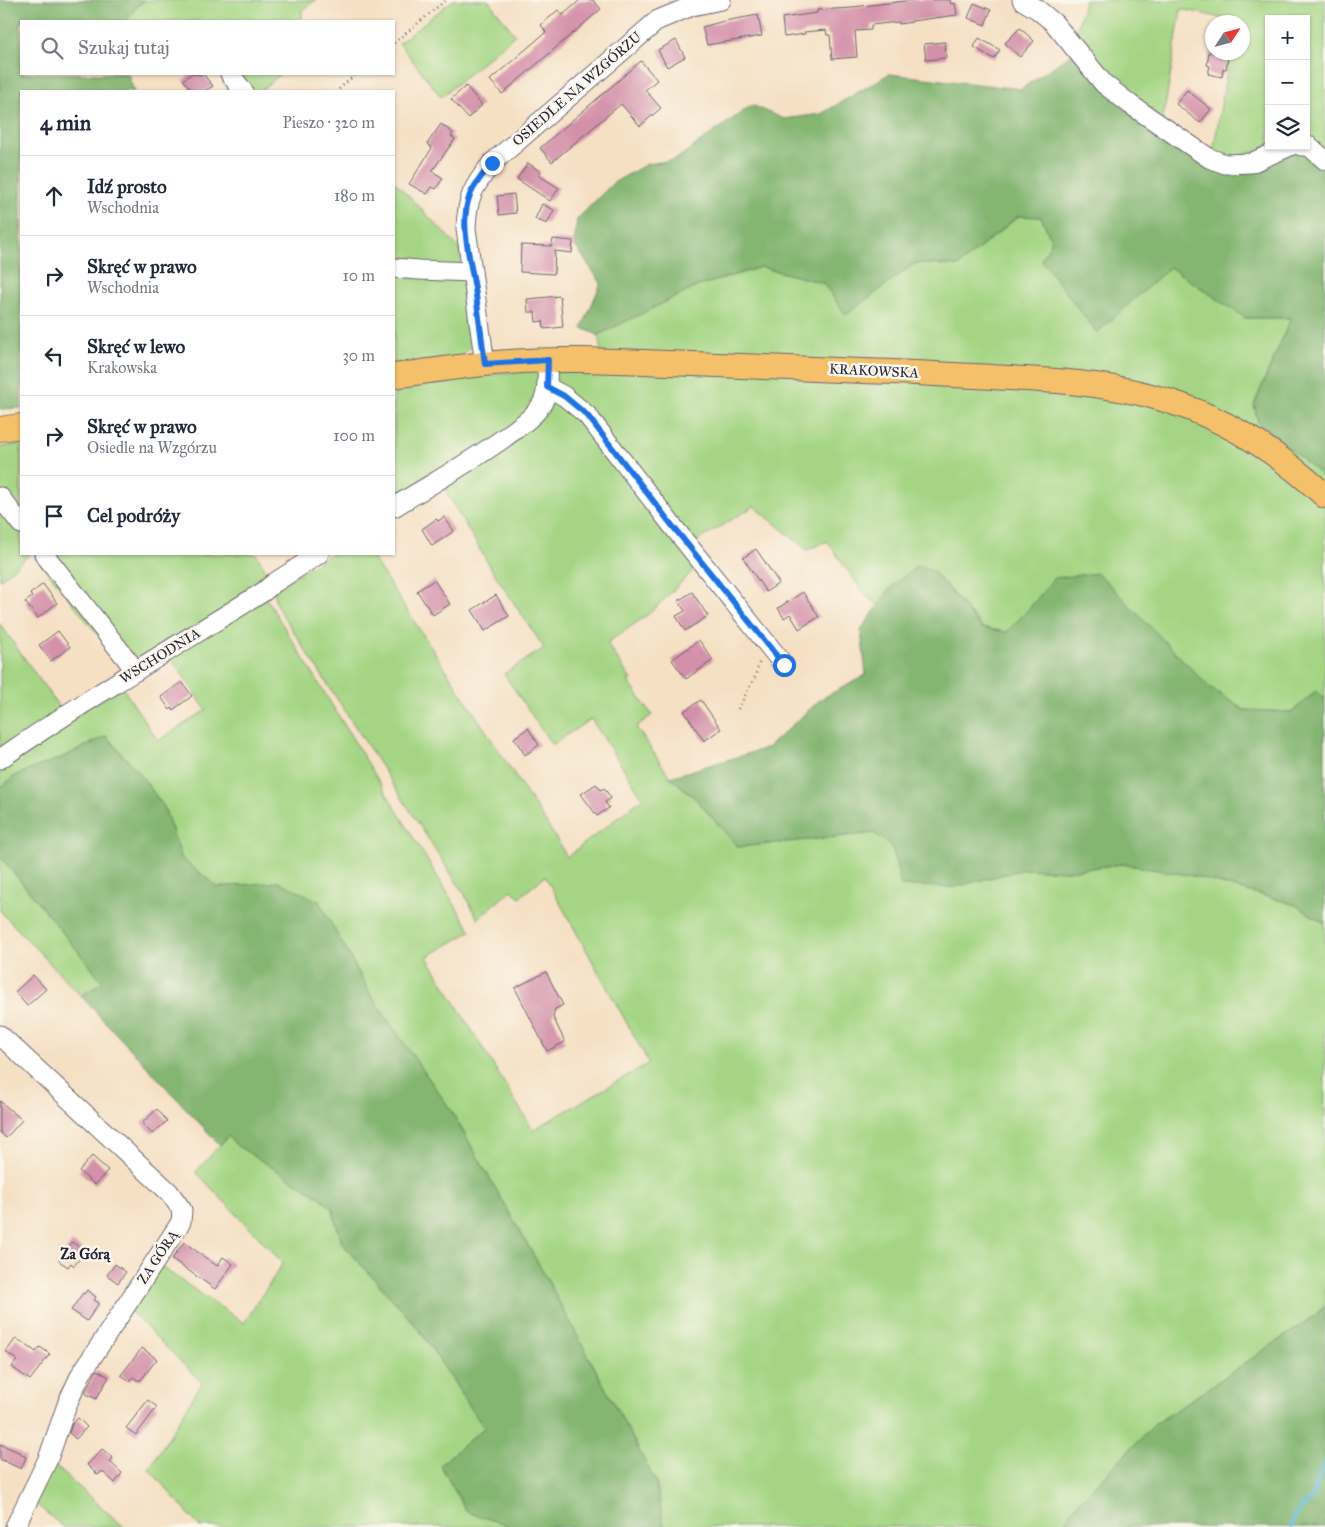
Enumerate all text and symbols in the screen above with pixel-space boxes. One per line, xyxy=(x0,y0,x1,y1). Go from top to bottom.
north arrow xyxy=(1205,15,1250,60)
map controls xyxy=(1265,15,1310,150)
button: + xyxy=(1265,15,1310,60)
search box xyxy=(20,20,395,75)
street label: OSIEDLE NA WZGÓRZU xyxy=(508,26,646,150)
icon: search xyxy=(38,34,66,62)
text: Szukaj tutaj xyxy=(78,36,170,59)
button: − xyxy=(1265,60,1310,105)
button: layers xyxy=(1265,105,1310,150)
text: 4 min xyxy=(40,110,91,136)
text: Pieszo · 320 m xyxy=(283,113,375,132)
route end xyxy=(481,152,504,175)
text: Idź prosto xyxy=(87,175,167,198)
icon: ahead xyxy=(40,182,68,210)
text: 180 m xyxy=(334,186,375,205)
text: Wschodnia xyxy=(87,198,159,217)
text: Skręć w prawo xyxy=(87,255,197,278)
icon: right xyxy=(40,262,68,290)
text: 10 m xyxy=(343,266,375,285)
text: Wschodnia xyxy=(87,278,159,297)
text: Skręć w lewo xyxy=(87,335,185,358)
icon: left xyxy=(40,342,68,370)
text: 30 m xyxy=(342,346,375,365)
text: Krakowska xyxy=(87,358,157,377)
street label: KRAKOWSKA xyxy=(829,360,920,382)
text: Skręć w prawo xyxy=(87,415,197,438)
icon: right xyxy=(40,422,68,450)
text: 100 m xyxy=(333,426,375,445)
text: Osiedle na Wzgórzu xyxy=(87,438,217,457)
icon: arrive xyxy=(40,502,68,530)
text: Cel podróży xyxy=(87,504,180,527)
street label: WSCHODNIA xyxy=(117,624,204,687)
route start xyxy=(773,654,796,677)
street label: ZA GÓRĄ xyxy=(132,1225,182,1287)
district label: Za Górą xyxy=(60,1245,111,1263)

